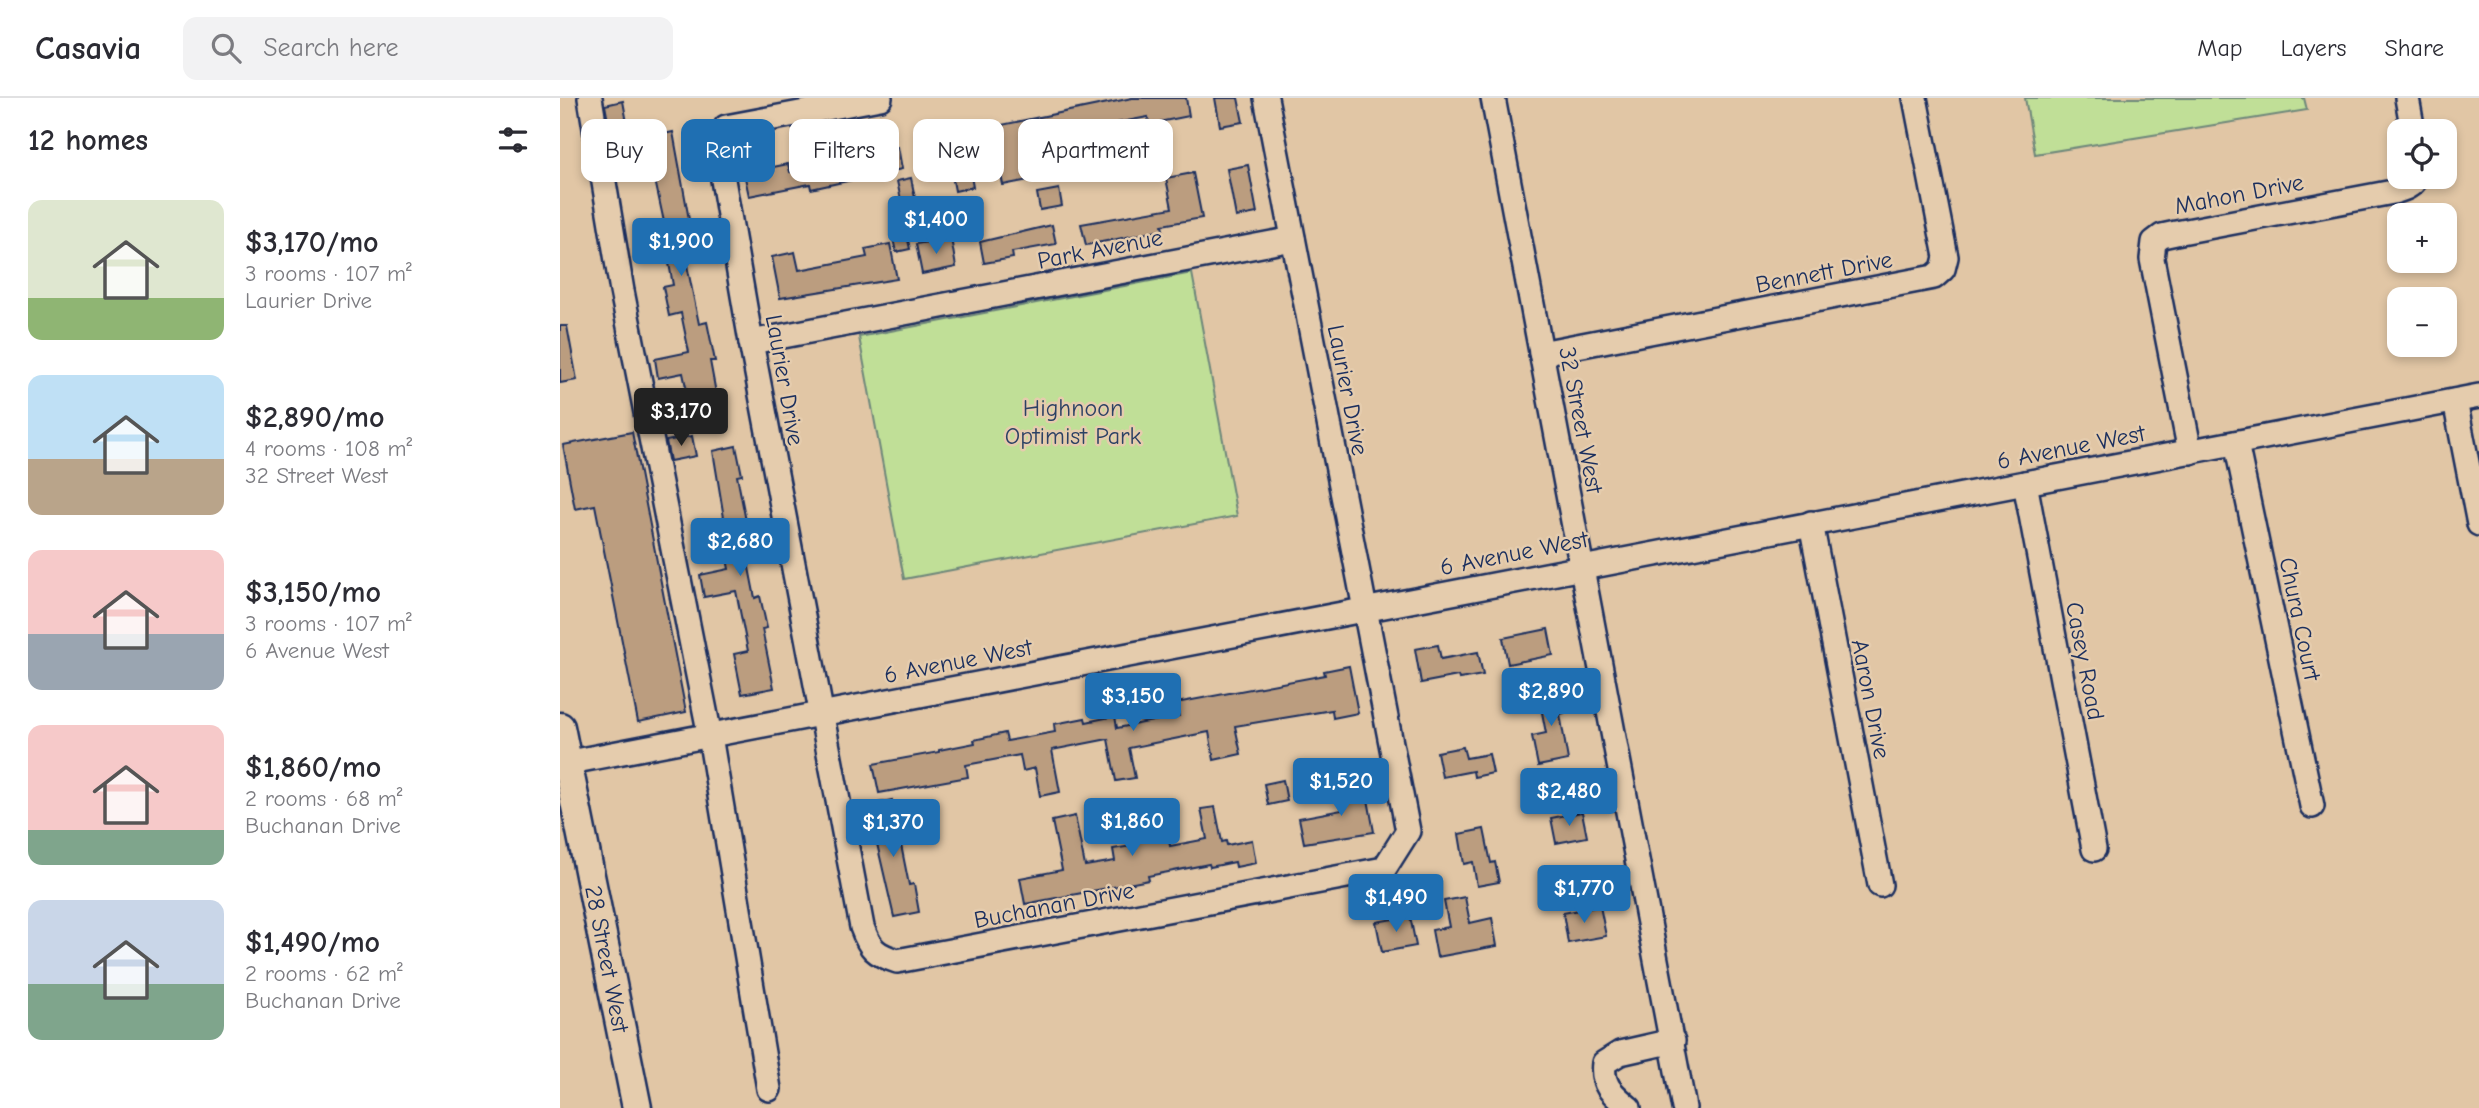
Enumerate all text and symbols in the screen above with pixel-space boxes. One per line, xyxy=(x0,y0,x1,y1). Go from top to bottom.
search box xyxy=(183,17,673,80)
text: Casavia xyxy=(35,29,141,67)
icon: search xyxy=(207,29,245,67)
text: Search here xyxy=(263,33,399,63)
text: Map xyxy=(2197,34,2243,62)
text: Layers xyxy=(2281,34,2346,62)
text: Share xyxy=(2384,34,2444,62)
chip: Buy xyxy=(581,119,667,182)
chip: Rent xyxy=(681,119,775,182)
chip: Filters xyxy=(789,119,899,182)
chip: New xyxy=(913,119,1004,182)
chip: Apartment xyxy=(1018,119,1173,182)
map controls xyxy=(2387,119,2457,357)
button: locate xyxy=(2387,119,2457,189)
icon: filters xyxy=(494,121,532,159)
text: 12 homes xyxy=(28,123,148,158)
street label: Mahon Drive xyxy=(2172,168,2306,220)
pin: $1,400 xyxy=(879,197,993,256)
button: + xyxy=(2387,203,2457,273)
text: $1,400 xyxy=(904,205,968,232)
pin: $1,900 xyxy=(624,218,738,278)
street label: Park Avenue xyxy=(1035,223,1165,275)
text: $3,170/mo xyxy=(245,225,379,260)
text: $1,900 xyxy=(648,227,714,254)
icon: home xyxy=(84,228,168,312)
street label: Bennett Drive xyxy=(1753,245,1895,299)
text: 3 rooms · 107 m² xyxy=(245,260,412,287)
text: Laurier Drive xyxy=(245,287,372,314)
button: − xyxy=(2387,287,2457,357)
street label: Laurier Drive xyxy=(760,312,810,448)
street label: Laurier Drive xyxy=(1322,322,1374,458)
street label: 32 Street West xyxy=(1553,344,1609,497)
pin: $3,170 xyxy=(624,388,738,448)
park label: Highnoon Optimist Park xyxy=(1005,394,1142,450)
text: $3,170 xyxy=(650,397,712,424)
text: $2,890/mo xyxy=(245,400,384,435)
icon: home xyxy=(84,403,168,487)
street label: 6 Avenue West xyxy=(1995,419,2148,475)
text: 4 rooms · 108 m² xyxy=(245,435,412,462)
text: 32 Street West xyxy=(245,462,388,489)
pin: $2,680 xyxy=(683,518,797,578)
street label: 6 Avenue West xyxy=(1438,525,1591,581)
text: $2,680 xyxy=(707,527,773,554)
street label: Chura Court xyxy=(2273,555,2327,684)
text: $3,150/mo xyxy=(245,575,381,610)
icon: home xyxy=(84,578,168,662)
street label: Casey Road xyxy=(2060,600,2110,722)
text: 3 rooms · 107 m² xyxy=(245,610,412,637)
street label: 6 Avenue West xyxy=(882,633,1035,689)
text: 6 Avenue West xyxy=(245,637,389,664)
street label: Aaron Drive xyxy=(1846,637,1896,761)
pin: $2,890 xyxy=(1494,668,1608,728)
pin: $3,150 xyxy=(1076,674,1190,733)
text: $2,890 xyxy=(1518,677,1584,704)
text: $3,150 xyxy=(1101,682,1165,709)
text: $1,860/mo xyxy=(245,750,381,785)
icon: home xyxy=(84,753,168,837)
pin: $1,520 xyxy=(1284,758,1398,818)
text: $1,520 xyxy=(1309,767,1373,794)
pin: $2,480 xyxy=(1512,768,1626,828)
text: $2,480 xyxy=(1536,777,1602,804)
text: 2 rooms · 68 m² xyxy=(245,785,403,812)
pin: $1,860 xyxy=(1075,798,1189,858)
pin: $1,370 xyxy=(836,800,950,859)
text: $1,860 xyxy=(1100,807,1164,834)
text: $1,370 xyxy=(862,808,924,835)
text: Buchanan Drive xyxy=(245,812,401,839)
pin: $1,770 xyxy=(1527,866,1641,925)
pin: $1,490 xyxy=(1339,874,1453,934)
text: $1,770 xyxy=(1553,874,1615,901)
street label: Buchanan Drive xyxy=(972,876,1136,934)
street label: 28 Street West xyxy=(579,883,635,1036)
text: $1,490 xyxy=(1364,883,1428,910)
text: $1,490/mo xyxy=(245,925,380,960)
icon: home xyxy=(84,928,168,1012)
text: 2 rooms · 62 m² xyxy=(245,960,403,987)
text: Buchanan Drive xyxy=(245,987,401,1014)

